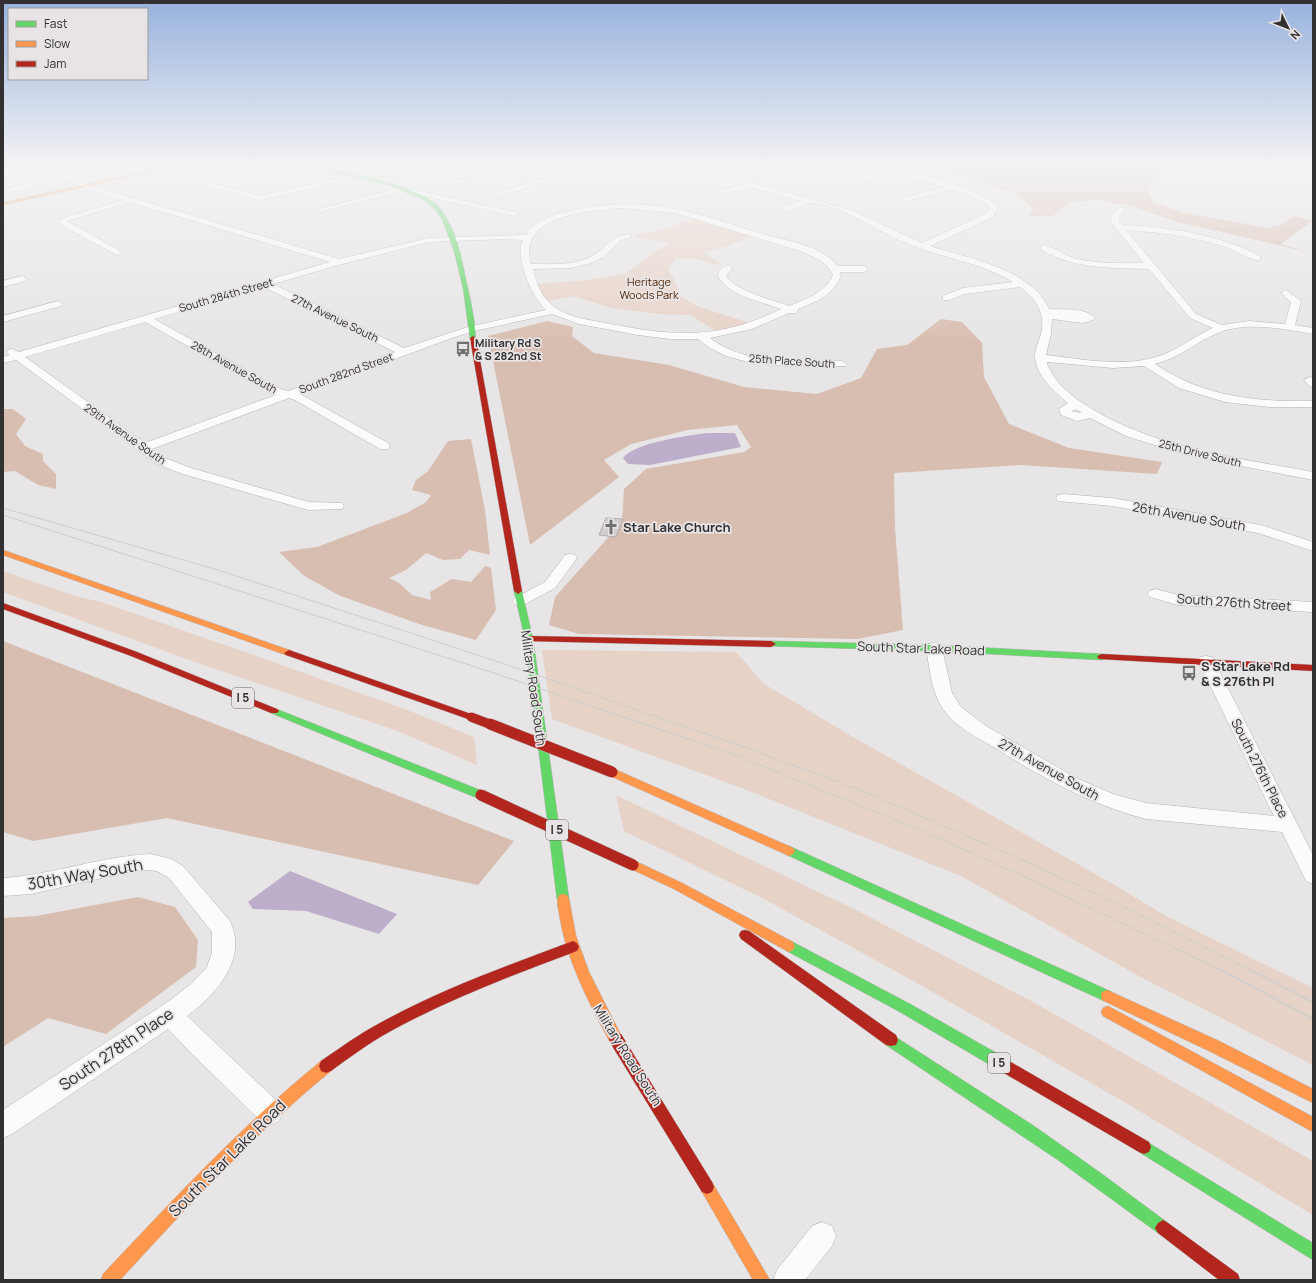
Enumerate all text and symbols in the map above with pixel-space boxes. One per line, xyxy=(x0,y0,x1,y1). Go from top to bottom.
legend xyxy=(8,8,148,80)
north arrow xyxy=(1268,8,1308,48)
text: Fast xyxy=(44,15,68,32)
text: N xyxy=(1287,27,1304,43)
text: Slow xyxy=(44,35,70,52)
text: Jam xyxy=(44,55,66,72)
street label: South 284th Street xyxy=(177,274,275,315)
park label: Heritage Woods Park xyxy=(619,274,679,302)
street label: 27th Avenue South xyxy=(289,290,381,345)
place label: Military Rd S & S 282nd St xyxy=(475,335,542,363)
street label: 28th Avenue South xyxy=(188,337,280,396)
bus stop icon: Military Rd S & S 282nd St xyxy=(454,340,472,358)
street label: South 282nd Street xyxy=(297,348,395,397)
street label: 25th Place South xyxy=(748,350,836,371)
street label: 29th Avenue South xyxy=(81,400,169,468)
street label: 25th Drive South xyxy=(1157,435,1243,470)
street label: 26th Avenue South xyxy=(1131,497,1247,535)
church icon: Star Lake Church xyxy=(602,518,620,536)
place label: Star Lake Church xyxy=(623,518,731,536)
street label: South 276th Street xyxy=(1176,589,1292,615)
street label: Military Road South xyxy=(517,629,551,747)
street label: South Star Lake Road xyxy=(857,637,985,659)
place label: S Star Lake Rd & S 276th Pl xyxy=(1201,657,1290,690)
bus stop icon: S Star Lake Rd & S 276th Pl xyxy=(1180,664,1198,682)
road number: I 5 xyxy=(232,688,254,708)
street label: South 276th Place xyxy=(1227,715,1293,821)
street label: 27th Avenue South xyxy=(995,734,1103,804)
road number: I 5 xyxy=(546,820,568,840)
street label: 30th Way South xyxy=(26,853,144,895)
street label: Military Road South xyxy=(590,1001,666,1109)
street label: South 278th Place xyxy=(54,1002,178,1096)
road number: I 5 xyxy=(988,1053,1010,1073)
street label: South Star Lake Road xyxy=(164,1095,290,1221)

